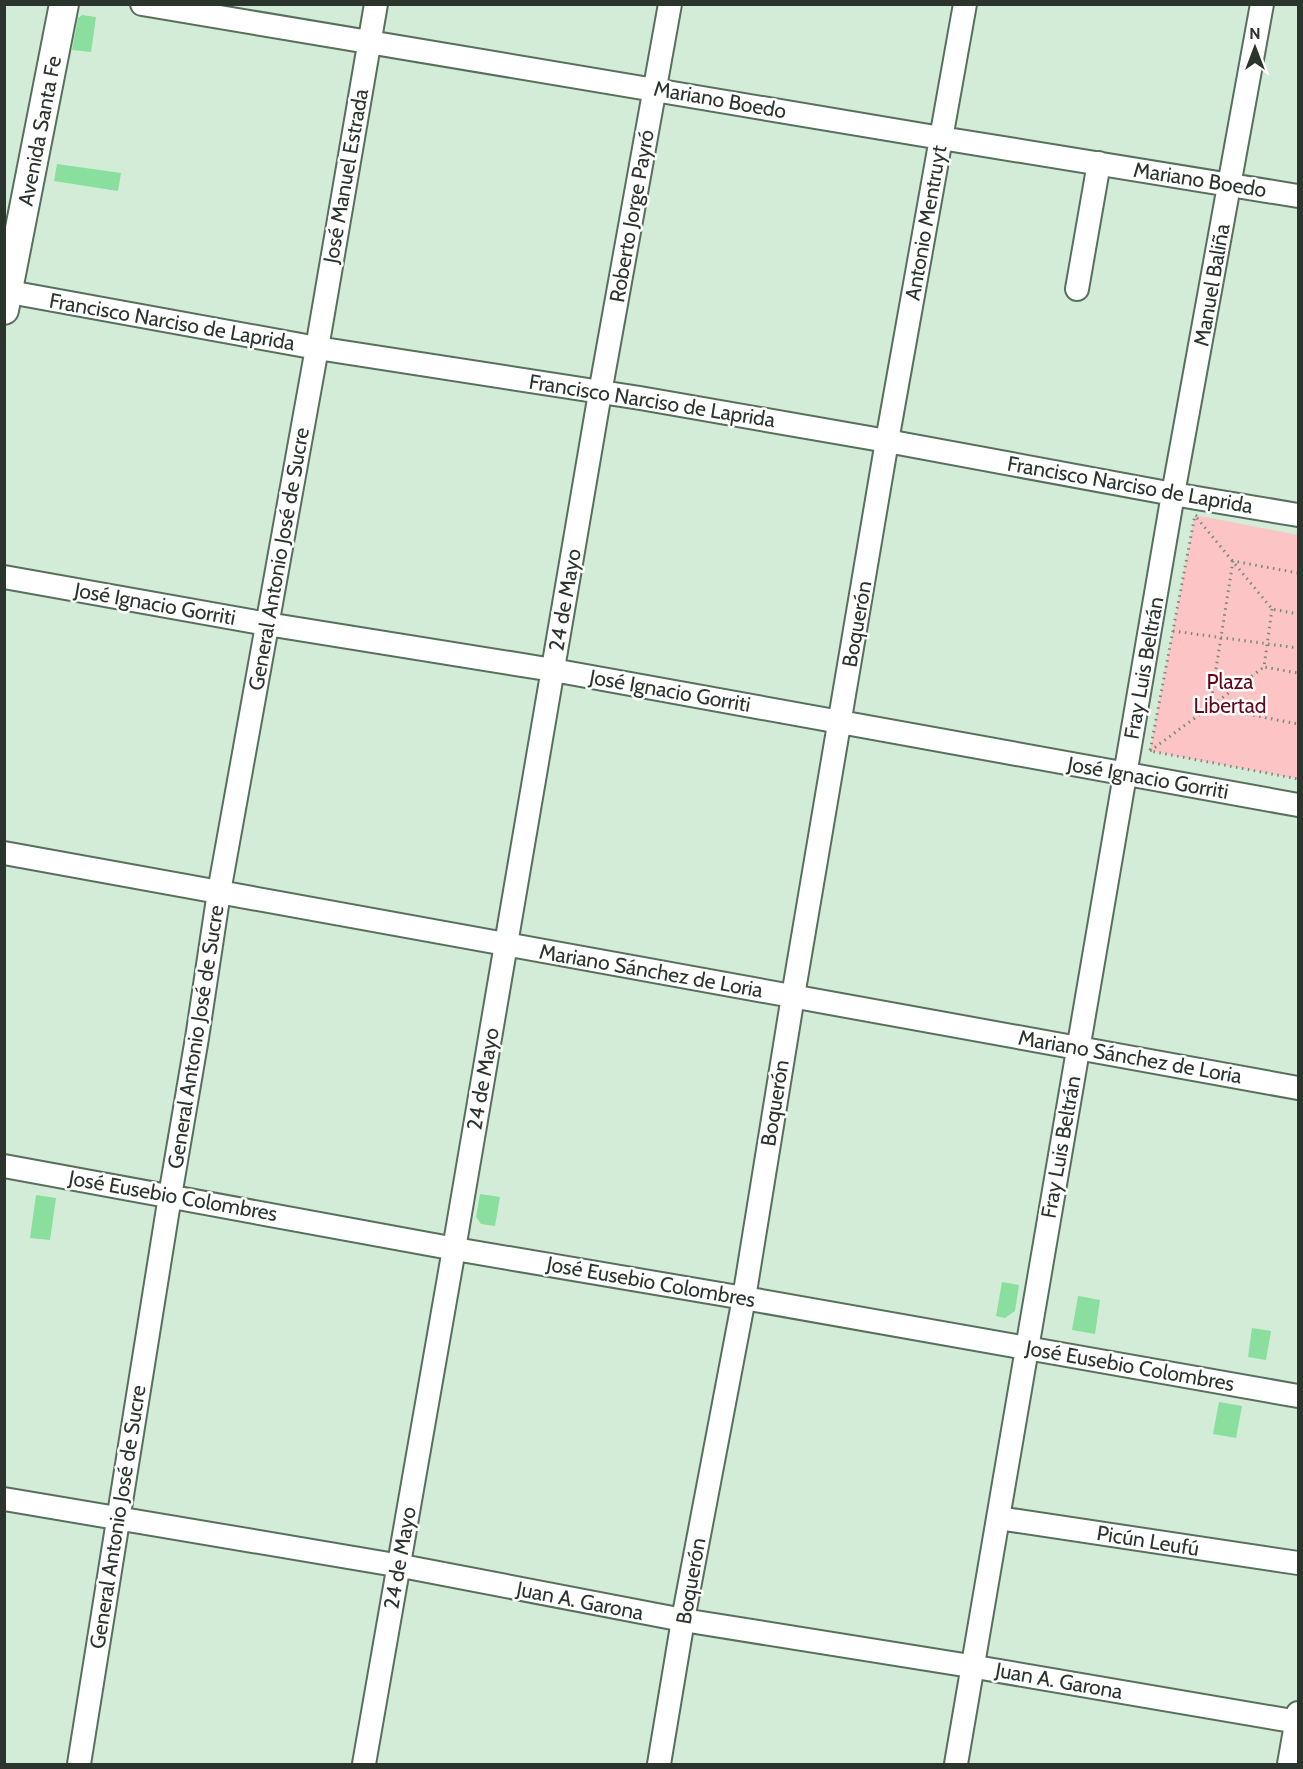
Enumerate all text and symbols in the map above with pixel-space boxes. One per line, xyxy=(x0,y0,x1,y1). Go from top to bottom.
north arrow xyxy=(1225,18,1285,78)
text: N xyxy=(1249,24,1261,43)
street label: Avenida Santa Fe xyxy=(13,54,66,208)
street label: Mariano Boedo xyxy=(652,76,788,123)
street label: José Manuel Estrada xyxy=(318,87,373,266)
street label: Roberto Jorge Payró xyxy=(604,128,659,304)
street label: Antonio Mentruyt xyxy=(900,143,951,302)
street label: Mariano Boedo xyxy=(1132,157,1268,202)
street label: Manuel Baliña xyxy=(1188,222,1235,348)
street label: Francisco Narciso de Laprida xyxy=(47,288,297,355)
street label: Francisco Narciso de Laprida xyxy=(527,369,777,432)
street label: General Antonio José de Sucre xyxy=(243,425,314,692)
street label: Francisco Narciso de Laprida xyxy=(1005,451,1255,518)
street label: 24 de Mayo xyxy=(543,547,586,653)
street label: José Ignacio Gorriti xyxy=(72,577,238,630)
street label: Boquerón xyxy=(837,579,876,669)
street label: Fray Luis Beltrán xyxy=(1119,595,1168,741)
street label: José Ignacio Gorriti xyxy=(587,664,753,717)
park label: Plaza Libertad xyxy=(1194,669,1266,718)
street label: José Ignacio Gorriti xyxy=(1065,751,1231,804)
street label: General Antonio José de Sucre xyxy=(162,903,229,1171)
street label: Mariano Sánchez de Loria xyxy=(537,939,765,1003)
street label: Mariano Sánchez de Loria xyxy=(1016,1025,1244,1089)
street label: 24 de Mayo xyxy=(461,1026,504,1132)
street label: Boquerón xyxy=(755,1058,794,1148)
street label: Fray Luis Beltrán xyxy=(1036,1074,1085,1220)
street label: José Eusebio Colombres xyxy=(66,1165,280,1226)
street label: José Eusebio Colombres xyxy=(544,1251,758,1312)
street label: José Eusebio Colombres xyxy=(1023,1335,1237,1396)
street label: General Antonio José de Sucre xyxy=(84,1383,151,1651)
street label: 24 de Mayo xyxy=(378,1505,421,1611)
street label: Picún Leufú xyxy=(1095,1520,1201,1561)
street label: Boquerón xyxy=(671,1536,710,1626)
street label: Juan A. Garona xyxy=(514,1576,646,1625)
street label: Juan A. Garona xyxy=(993,1657,1125,1704)

